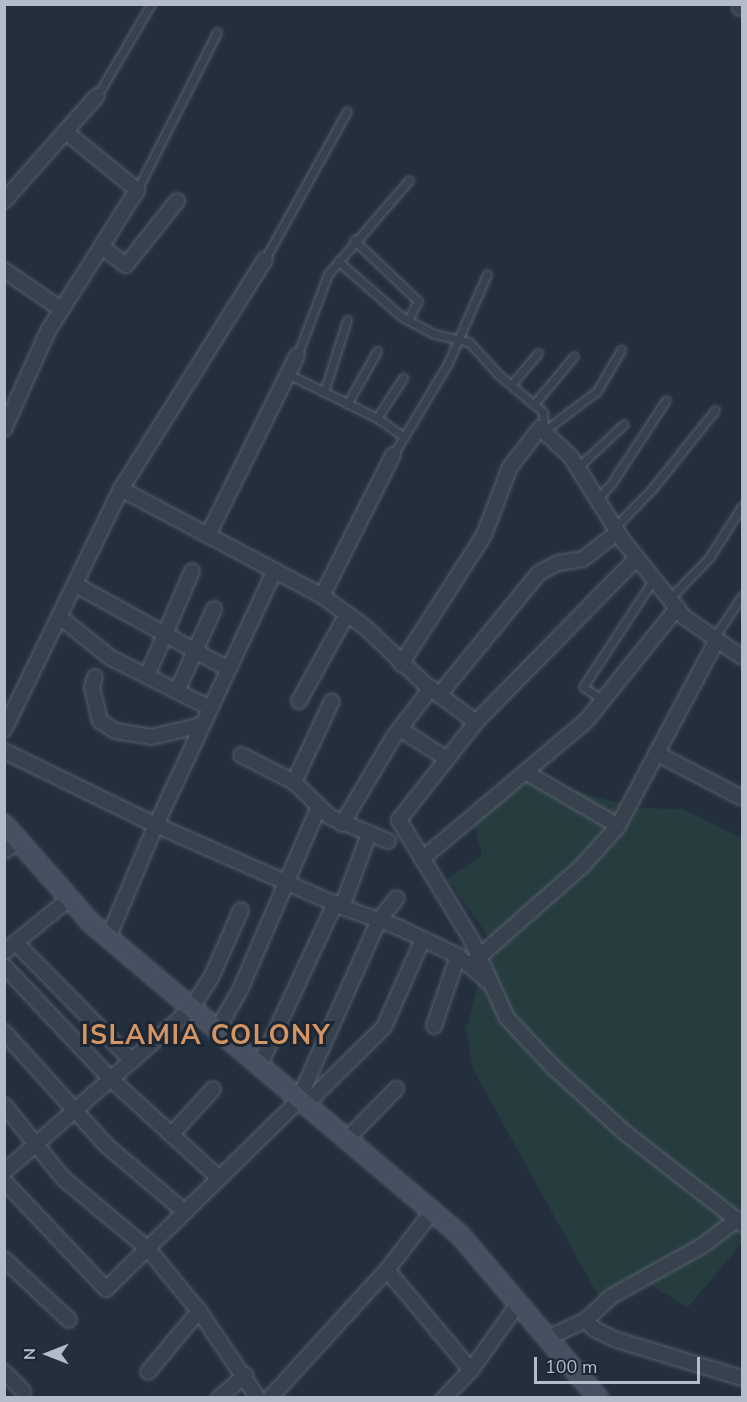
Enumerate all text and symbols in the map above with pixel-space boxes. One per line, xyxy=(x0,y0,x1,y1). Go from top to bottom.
district label: ISLAMIA COLONY xyxy=(81,1020,331,1052)
north arrow xyxy=(18,1324,78,1384)
scale bar xyxy=(537,1345,704,1383)
text: N xyxy=(19,1348,41,1360)
text: 100 m xyxy=(545,1355,597,1379)

